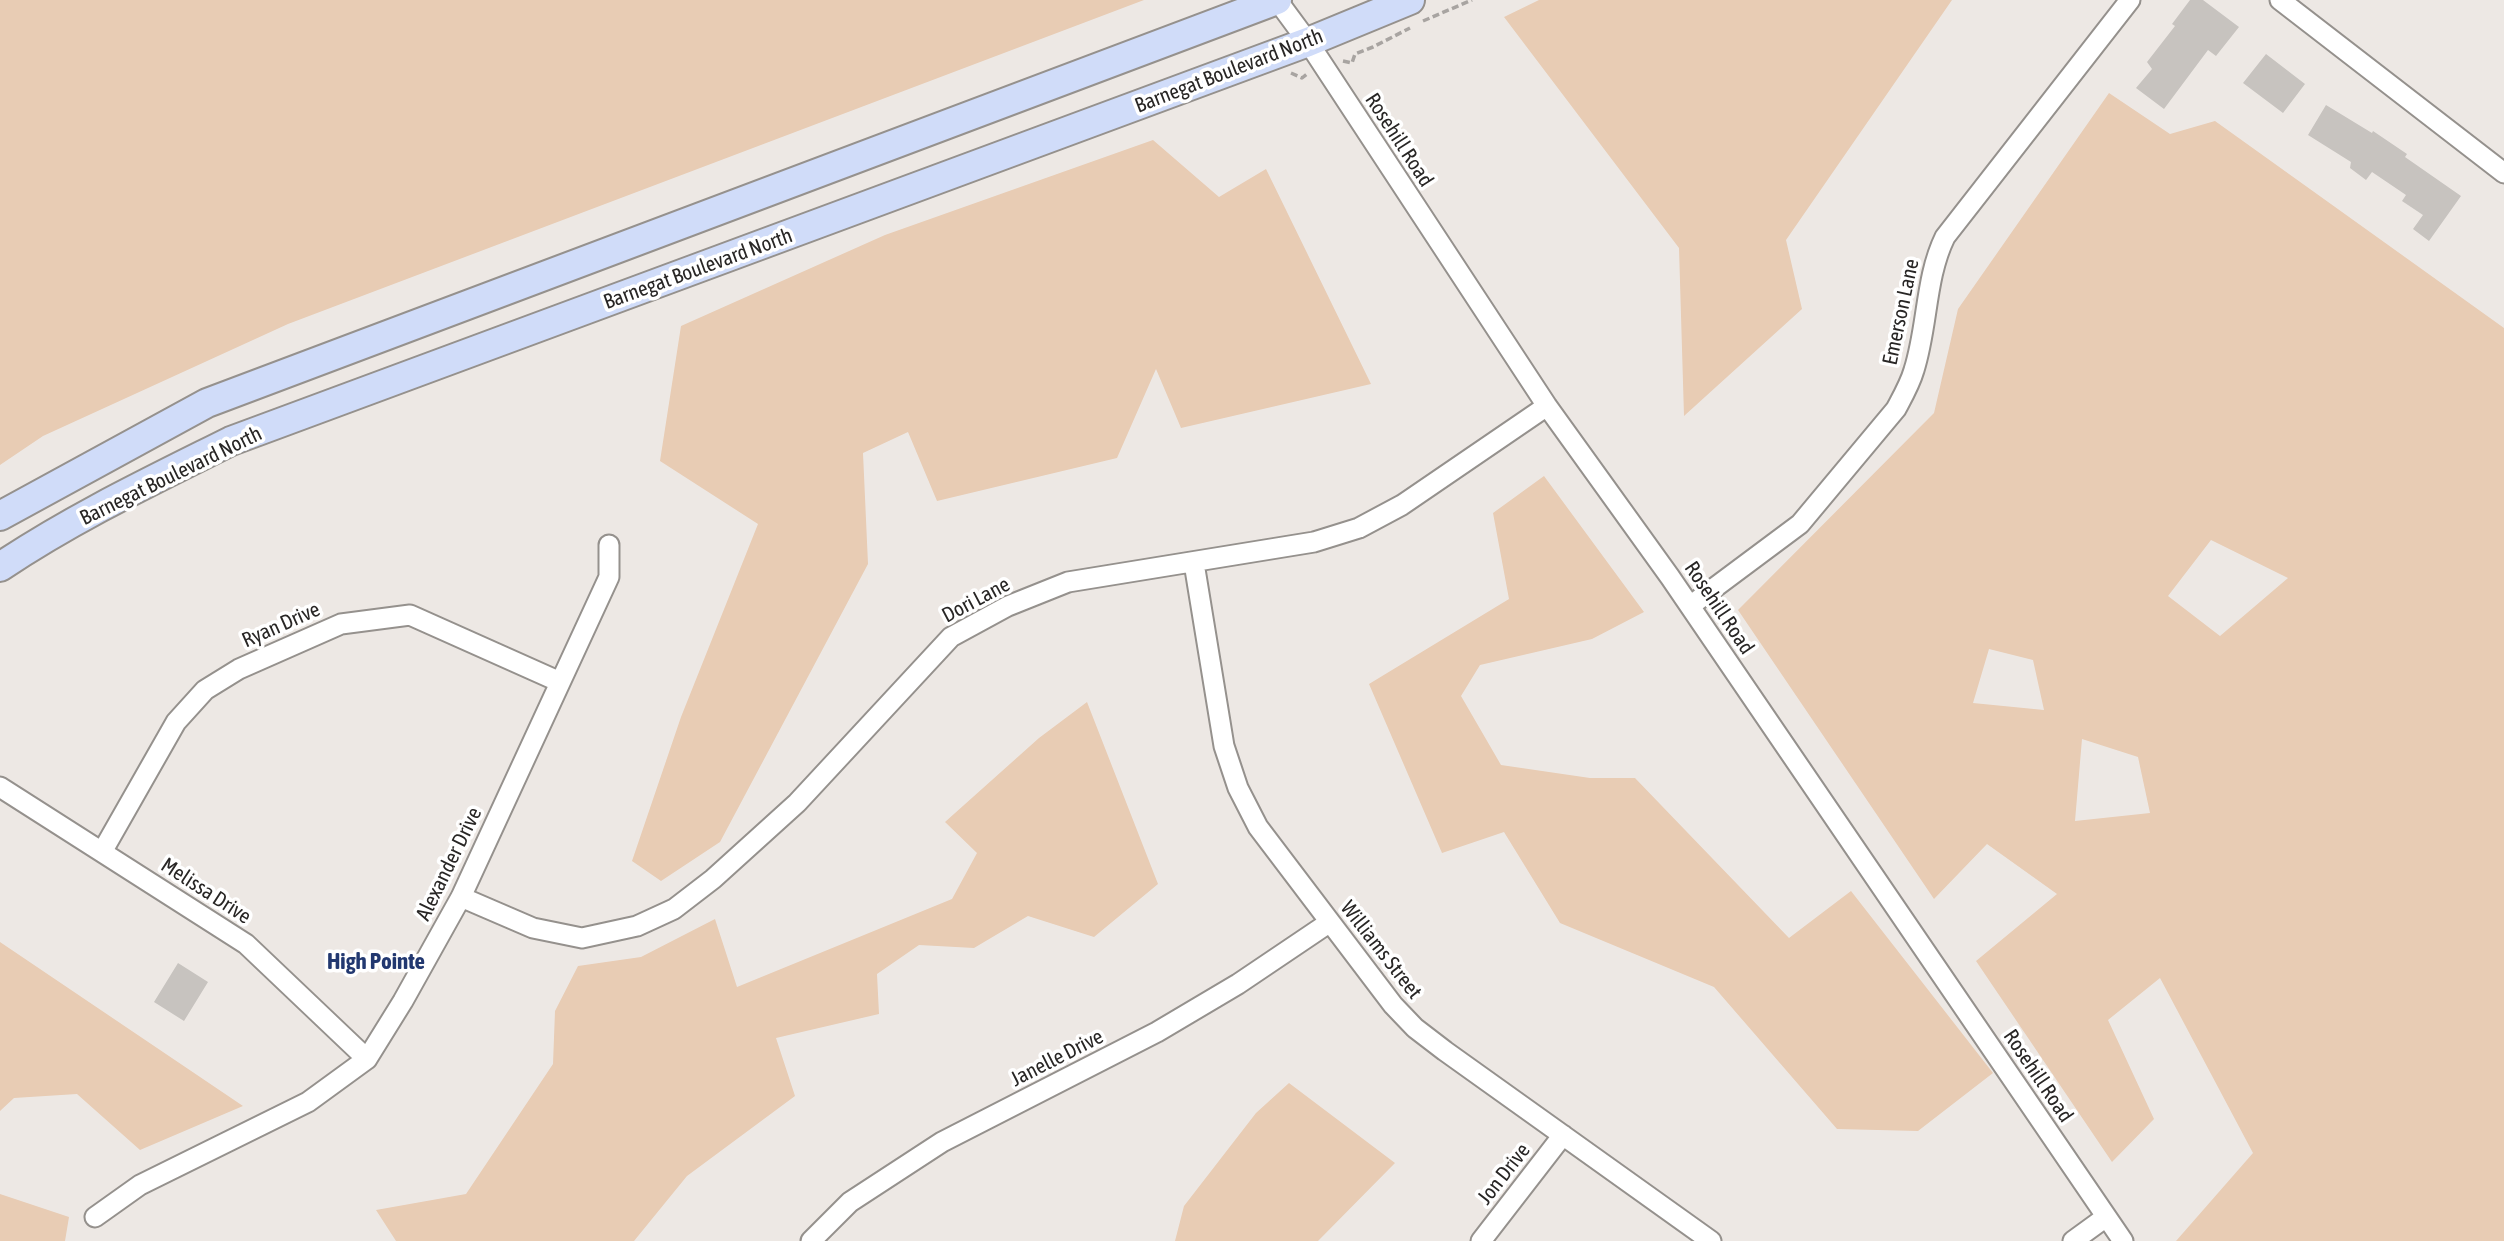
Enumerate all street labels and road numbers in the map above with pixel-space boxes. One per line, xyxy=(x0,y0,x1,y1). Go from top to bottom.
street label: Barnegat Boulevard North xyxy=(1131,24,1327,118)
street label: Rosehill Road xyxy=(1359,89,1439,191)
street label: Barnegat Boulevard North xyxy=(600,223,796,315)
street label: Emerson Lane xyxy=(1877,257,1925,367)
street label: Barnegat Boulevard North xyxy=(76,421,266,531)
street label: Rosehill Road xyxy=(1679,557,1759,659)
street label: Dori Lane xyxy=(938,572,1014,628)
street label: Ryan Drive xyxy=(238,597,324,653)
street label: Alexander Drive xyxy=(411,803,487,925)
street label: Melissa Drive xyxy=(156,853,256,929)
street label: Williams Street xyxy=(1335,896,1427,1004)
street label: Janelle Drive xyxy=(1007,1024,1107,1092)
street label: Rosehill Road xyxy=(1998,1025,2078,1127)
street label: Jon Drive xyxy=(1472,1138,1536,1210)

